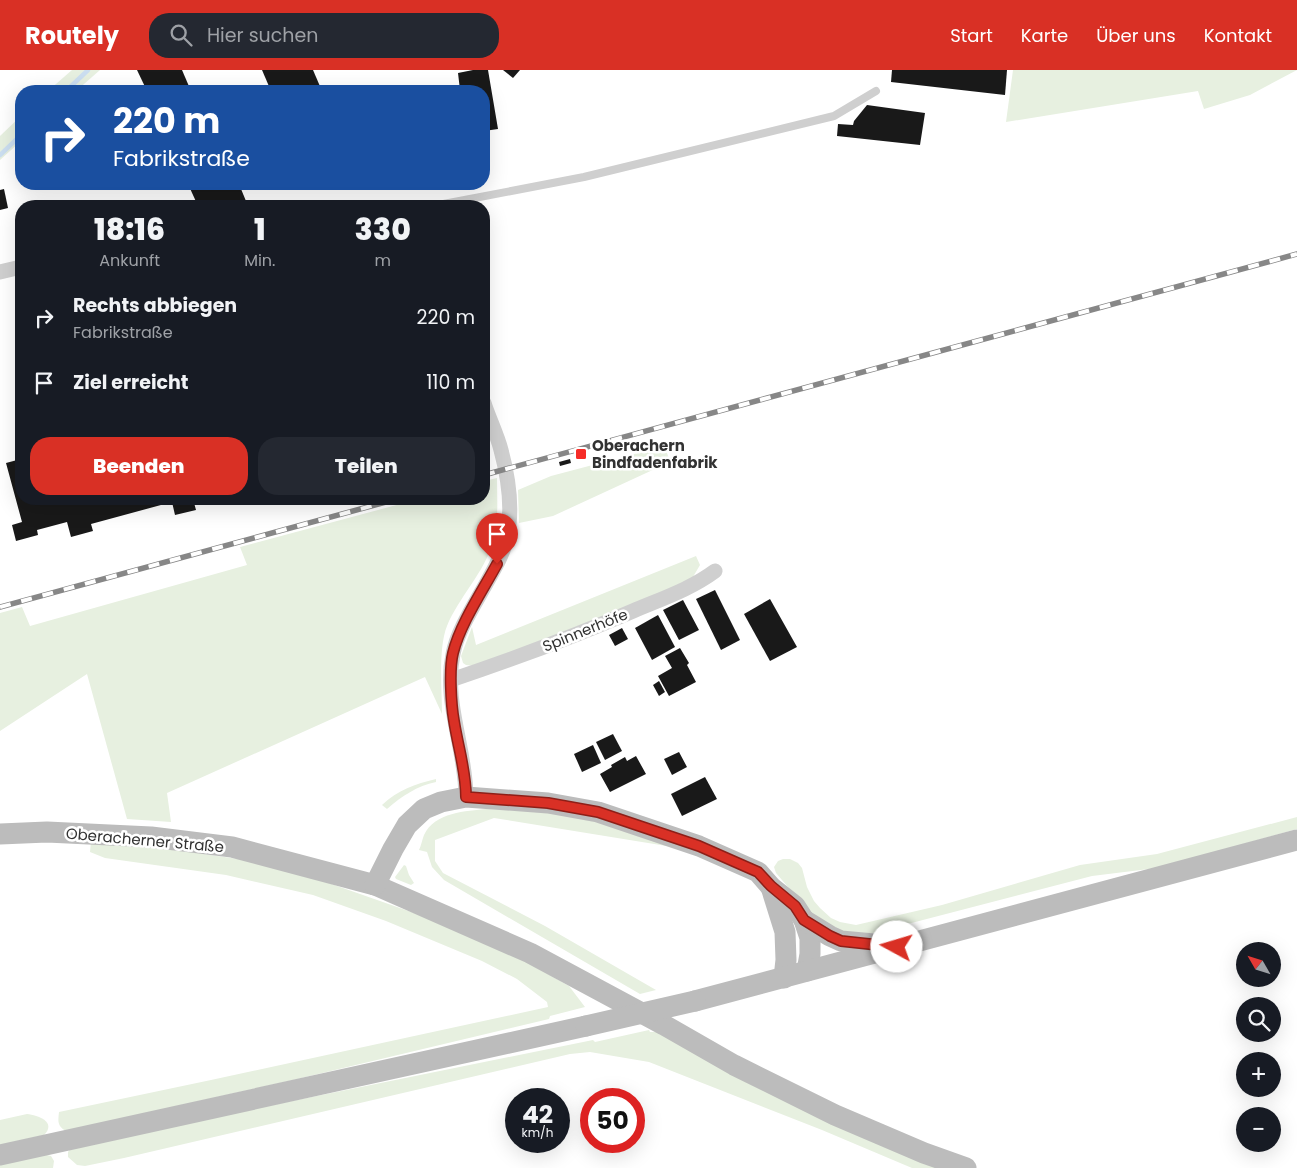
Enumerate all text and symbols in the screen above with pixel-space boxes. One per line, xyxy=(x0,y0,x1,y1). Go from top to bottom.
search box xyxy=(149,13,499,58)
text: Routely xyxy=(25,19,119,52)
icon: search xyxy=(167,21,195,49)
text: Hier suchen xyxy=(207,22,318,49)
text: Start xyxy=(950,23,993,48)
text: Karte xyxy=(1021,23,1068,48)
text: Über uns xyxy=(1096,23,1176,48)
text: Kontakt xyxy=(1204,23,1272,48)
text: 220 m xyxy=(113,96,220,145)
icon: right xyxy=(30,105,95,170)
text: Fabrikstraße xyxy=(113,143,250,174)
text: 18:16 xyxy=(94,208,165,251)
text: 1 xyxy=(254,208,266,251)
text: 330 xyxy=(355,208,411,251)
text: Ankunft xyxy=(99,249,160,272)
text: Min. xyxy=(244,249,275,272)
text: m xyxy=(374,249,391,272)
text: Rechts abbiegen xyxy=(73,292,237,319)
icon: right xyxy=(30,304,58,332)
text: 220 m xyxy=(417,304,475,331)
text: Fabrikstraße xyxy=(73,321,173,344)
icon: arrive xyxy=(30,369,58,397)
text: Ziel erreicht xyxy=(73,369,189,396)
text: 110 m xyxy=(426,369,475,396)
place label: Oberachern Bindfadenfabrik xyxy=(592,435,718,473)
button: Beenden xyxy=(30,437,248,495)
button: Teilen xyxy=(258,437,475,495)
marker: Oberachern Bindfadenfabrik xyxy=(574,447,588,461)
pin xyxy=(476,513,518,564)
icon: arrive xyxy=(483,520,511,548)
street label: Spinnerhöfe xyxy=(539,603,631,657)
street label: Oberacherner Straße xyxy=(65,823,225,857)
position arrow xyxy=(870,920,922,972)
north arrow xyxy=(1236,942,1281,988)
map controls xyxy=(1236,942,1281,1152)
button: search xyxy=(1236,997,1281,1042)
button: + xyxy=(1236,1052,1281,1097)
speed limit sign: 50 xyxy=(580,1088,645,1153)
text: 42 xyxy=(522,1097,553,1132)
button: − xyxy=(1236,1107,1281,1152)
text: km/h xyxy=(522,1124,553,1141)

